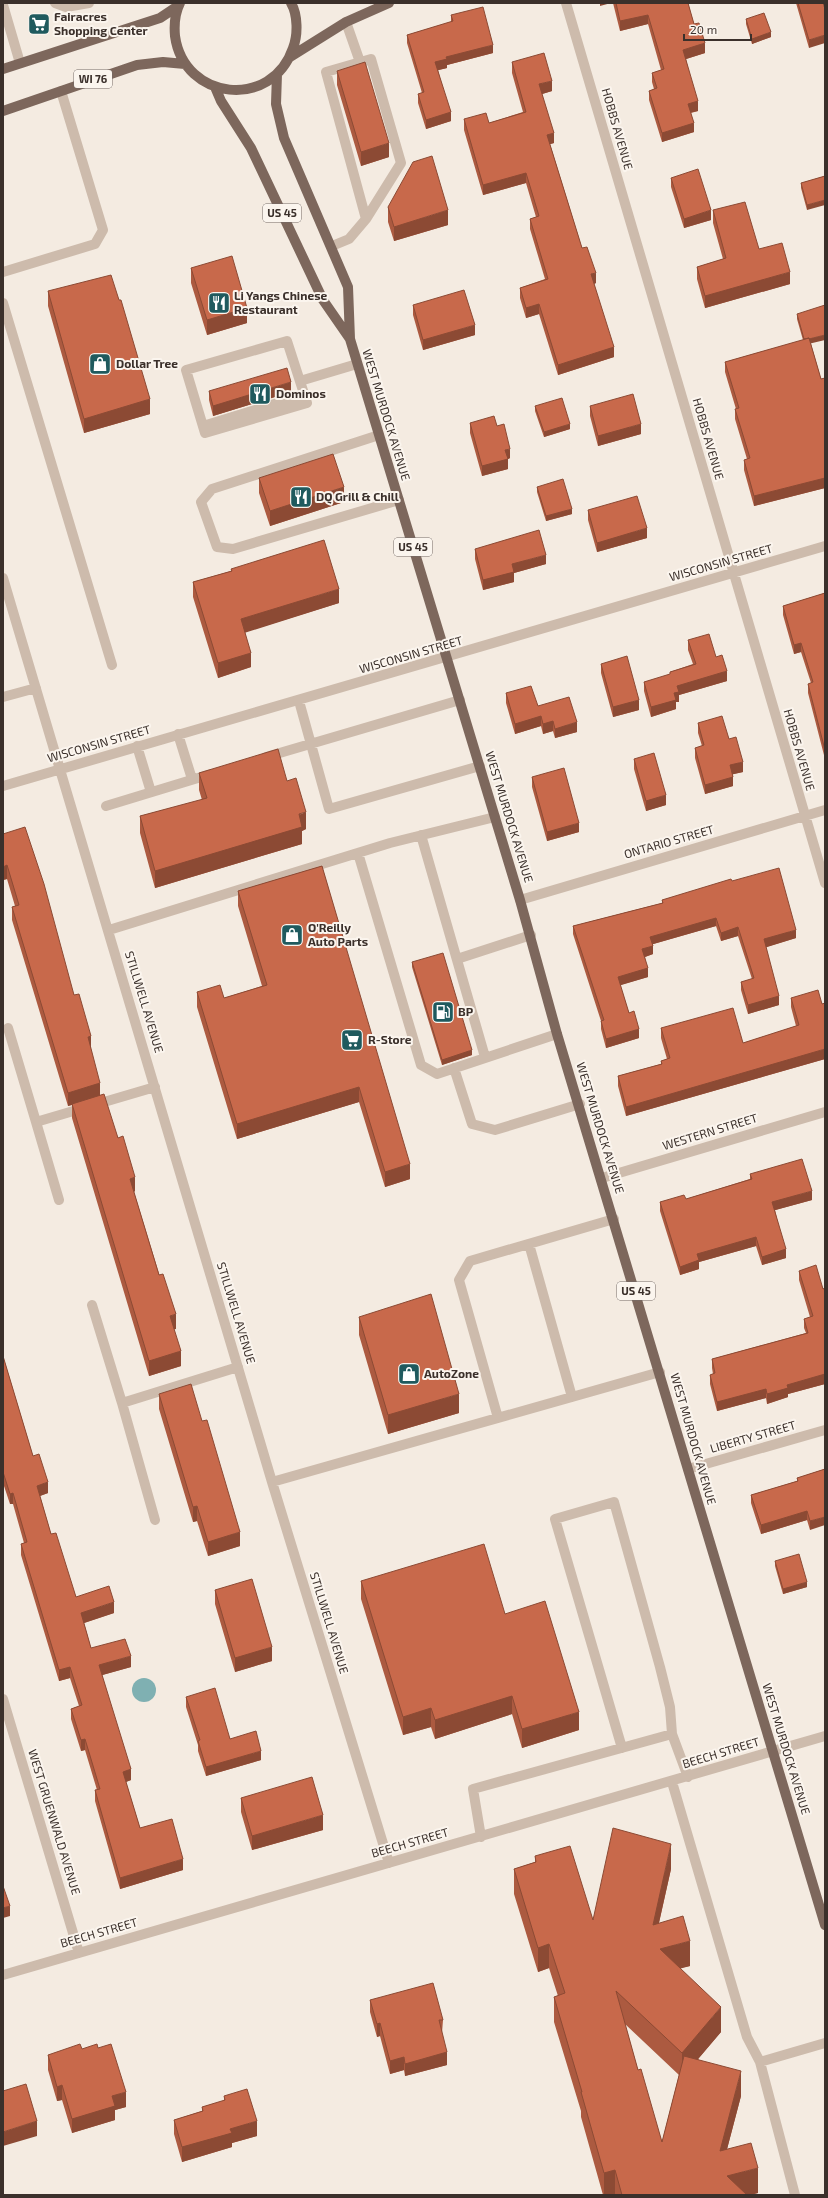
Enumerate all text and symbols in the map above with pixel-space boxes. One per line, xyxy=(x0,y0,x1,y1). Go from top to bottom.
place label: Fairacres Shopping Center xyxy=(54,9,148,37)
supermarket icon: Fairacres Shopping Center xyxy=(26,11,52,37)
scale bar xyxy=(684,16,751,42)
text: 20 m xyxy=(690,22,717,36)
road number: WI 76 xyxy=(74,70,112,88)
street label: HOBBS AVENUE xyxy=(600,86,636,171)
road number: US 45 xyxy=(263,204,301,222)
place label: Li Yangs Chinese Restaurant xyxy=(234,288,328,316)
restaurant icon: Li Yangs Chinese Restaurant xyxy=(206,290,232,316)
street label: WEST MURDOCK AVENUE xyxy=(360,347,414,482)
shop icon: Dollar Tree xyxy=(87,351,113,377)
place label: Dollar Tree xyxy=(116,356,178,370)
restaurant icon: Dominos xyxy=(247,381,273,407)
place label: Dominos xyxy=(276,386,326,400)
street label: HOBBS AVENUE xyxy=(691,396,727,481)
restaurant icon: DQ Grill & Chill xyxy=(288,484,314,510)
place label: DQ Grill & Chill xyxy=(316,489,399,504)
road number: US 45 xyxy=(394,538,432,556)
street label: WISCONSIN STREET xyxy=(667,541,774,584)
street label: WISCONSIN STREET xyxy=(357,633,464,676)
street label: HOBBS AVENUE xyxy=(782,707,818,792)
street label: WISCONSIN STREET xyxy=(45,722,152,765)
street label: WEST MURDOCK AVENUE xyxy=(483,749,537,884)
street label: ONTARIO STREET xyxy=(622,821,715,861)
place label: O'Reilly Auto Parts xyxy=(308,920,368,948)
shop icon: O'Reilly Auto Parts xyxy=(279,922,305,948)
street label: STILLWELL AVENUE xyxy=(123,949,167,1054)
fuel station icon: BP xyxy=(430,999,456,1025)
place label: BP xyxy=(458,1004,474,1018)
supermarket icon: R-Store xyxy=(339,1027,365,1053)
place label: R-Store xyxy=(368,1032,412,1046)
street label: WEST MURDOCK AVENUE xyxy=(574,1060,628,1195)
street label: WESTERN STREET xyxy=(661,1110,759,1152)
street label: STILLWELL AVENUE xyxy=(215,1260,259,1365)
road number: US 45 xyxy=(617,1282,655,1300)
shop icon: AutoZone xyxy=(396,1361,422,1387)
place label: AutoZone xyxy=(424,1366,479,1380)
street label: WEST MURDOCK AVENUE xyxy=(668,1371,720,1507)
street label: LIBERTY STREET xyxy=(708,1417,797,1455)
street label: STILLWELL AVENUE xyxy=(308,1570,352,1675)
street label: WEST MURDOCK AVENUE xyxy=(760,1681,814,1816)
street label: BEECH STREET xyxy=(680,1734,761,1770)
street label: WEST GRUENWALD AVENUE xyxy=(26,1747,84,1897)
street label: BEECH STREET xyxy=(369,1824,450,1860)
street label: BEECH STREET xyxy=(58,1914,139,1950)

